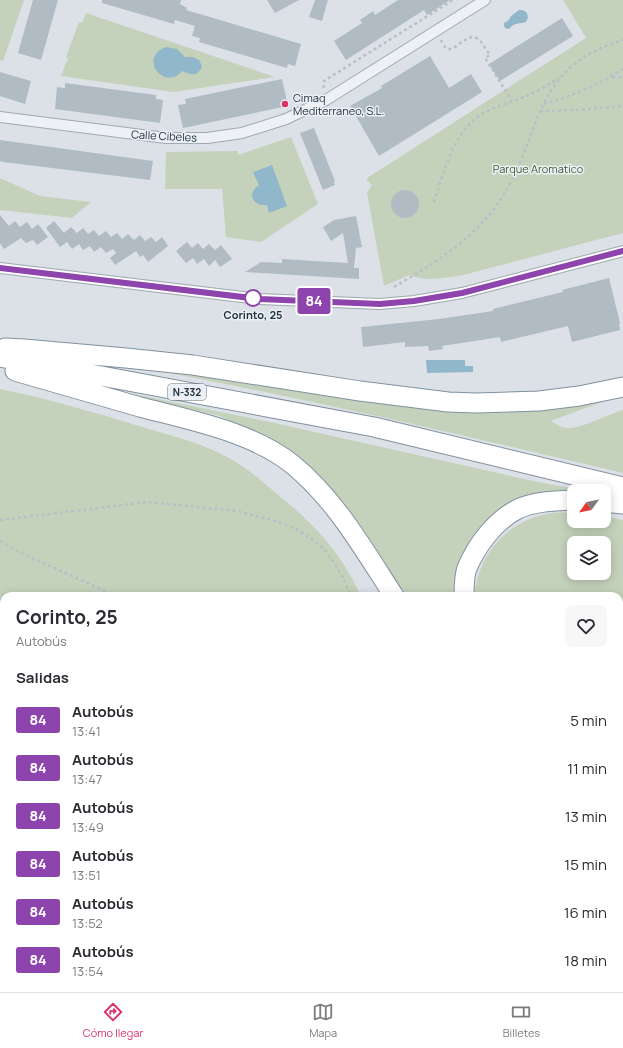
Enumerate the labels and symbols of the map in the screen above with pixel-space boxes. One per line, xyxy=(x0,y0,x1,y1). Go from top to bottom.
place label: Cimaq Mediterraneo, S.L. xyxy=(293,90,384,118)
marker: Cimaq Mediterraneo, S.L. xyxy=(280,99,290,109)
street label: Calle Cibeles xyxy=(131,126,198,145)
park label: Parque Aromatico xyxy=(493,161,584,176)
line badge: 84 xyxy=(296,288,332,314)
marker: Corinto, 25 xyxy=(244,289,262,307)
place label: Corinto, 25 xyxy=(224,307,282,322)
road number: N-332 xyxy=(168,384,206,400)
north arrow xyxy=(567,484,611,528)

